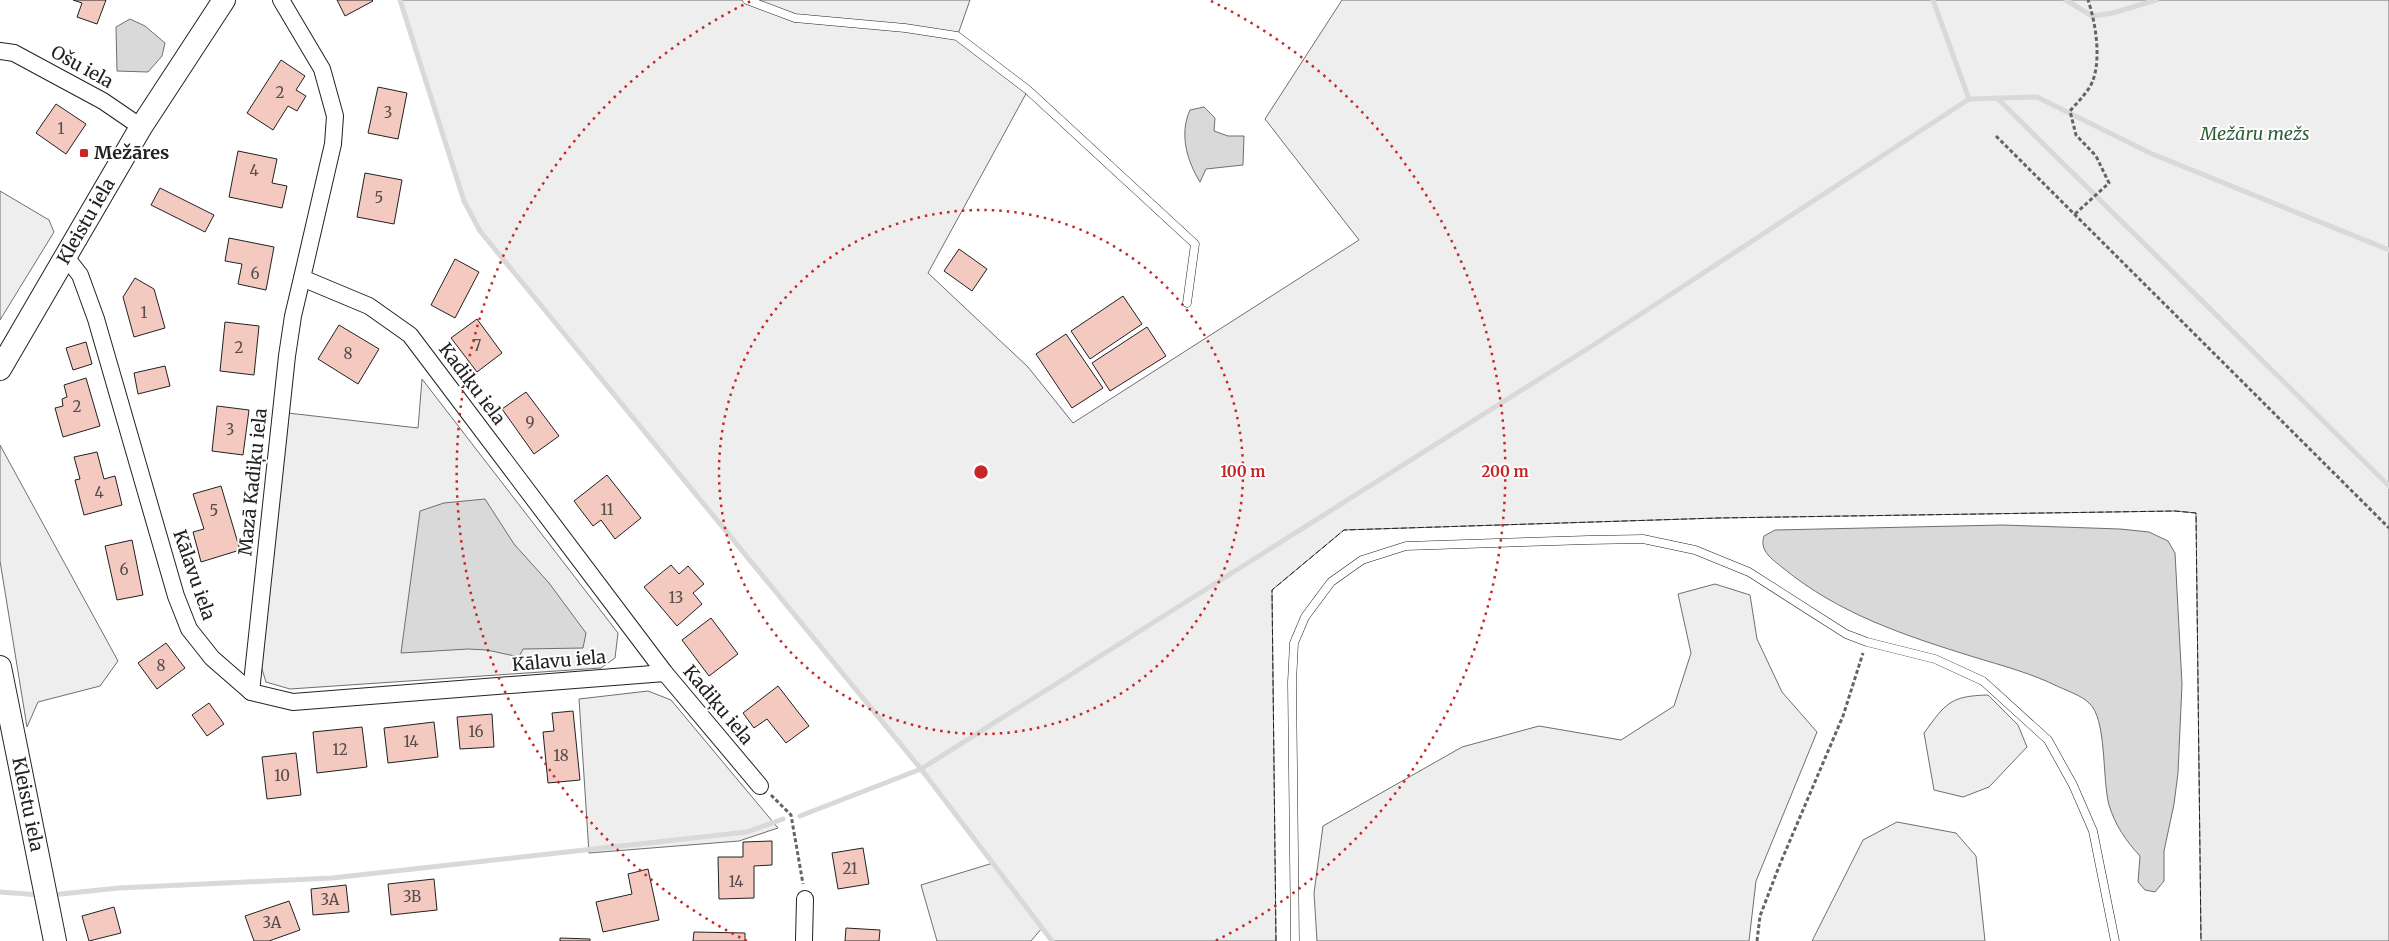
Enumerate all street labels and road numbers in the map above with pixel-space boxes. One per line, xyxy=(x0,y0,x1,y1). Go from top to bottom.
street label: Ošu iela xyxy=(47,40,118,93)
street label: Kleistu iela xyxy=(52,173,120,268)
street label: Kadiķu iela xyxy=(434,338,511,429)
street label: Mazā Kadiķu iela xyxy=(233,407,272,557)
street label: Kālavu iela xyxy=(168,527,221,623)
street label: Kālavu iela xyxy=(511,645,607,676)
street label: Kadiķu iela xyxy=(679,660,758,749)
street label: Kleistu iela xyxy=(7,755,49,854)

